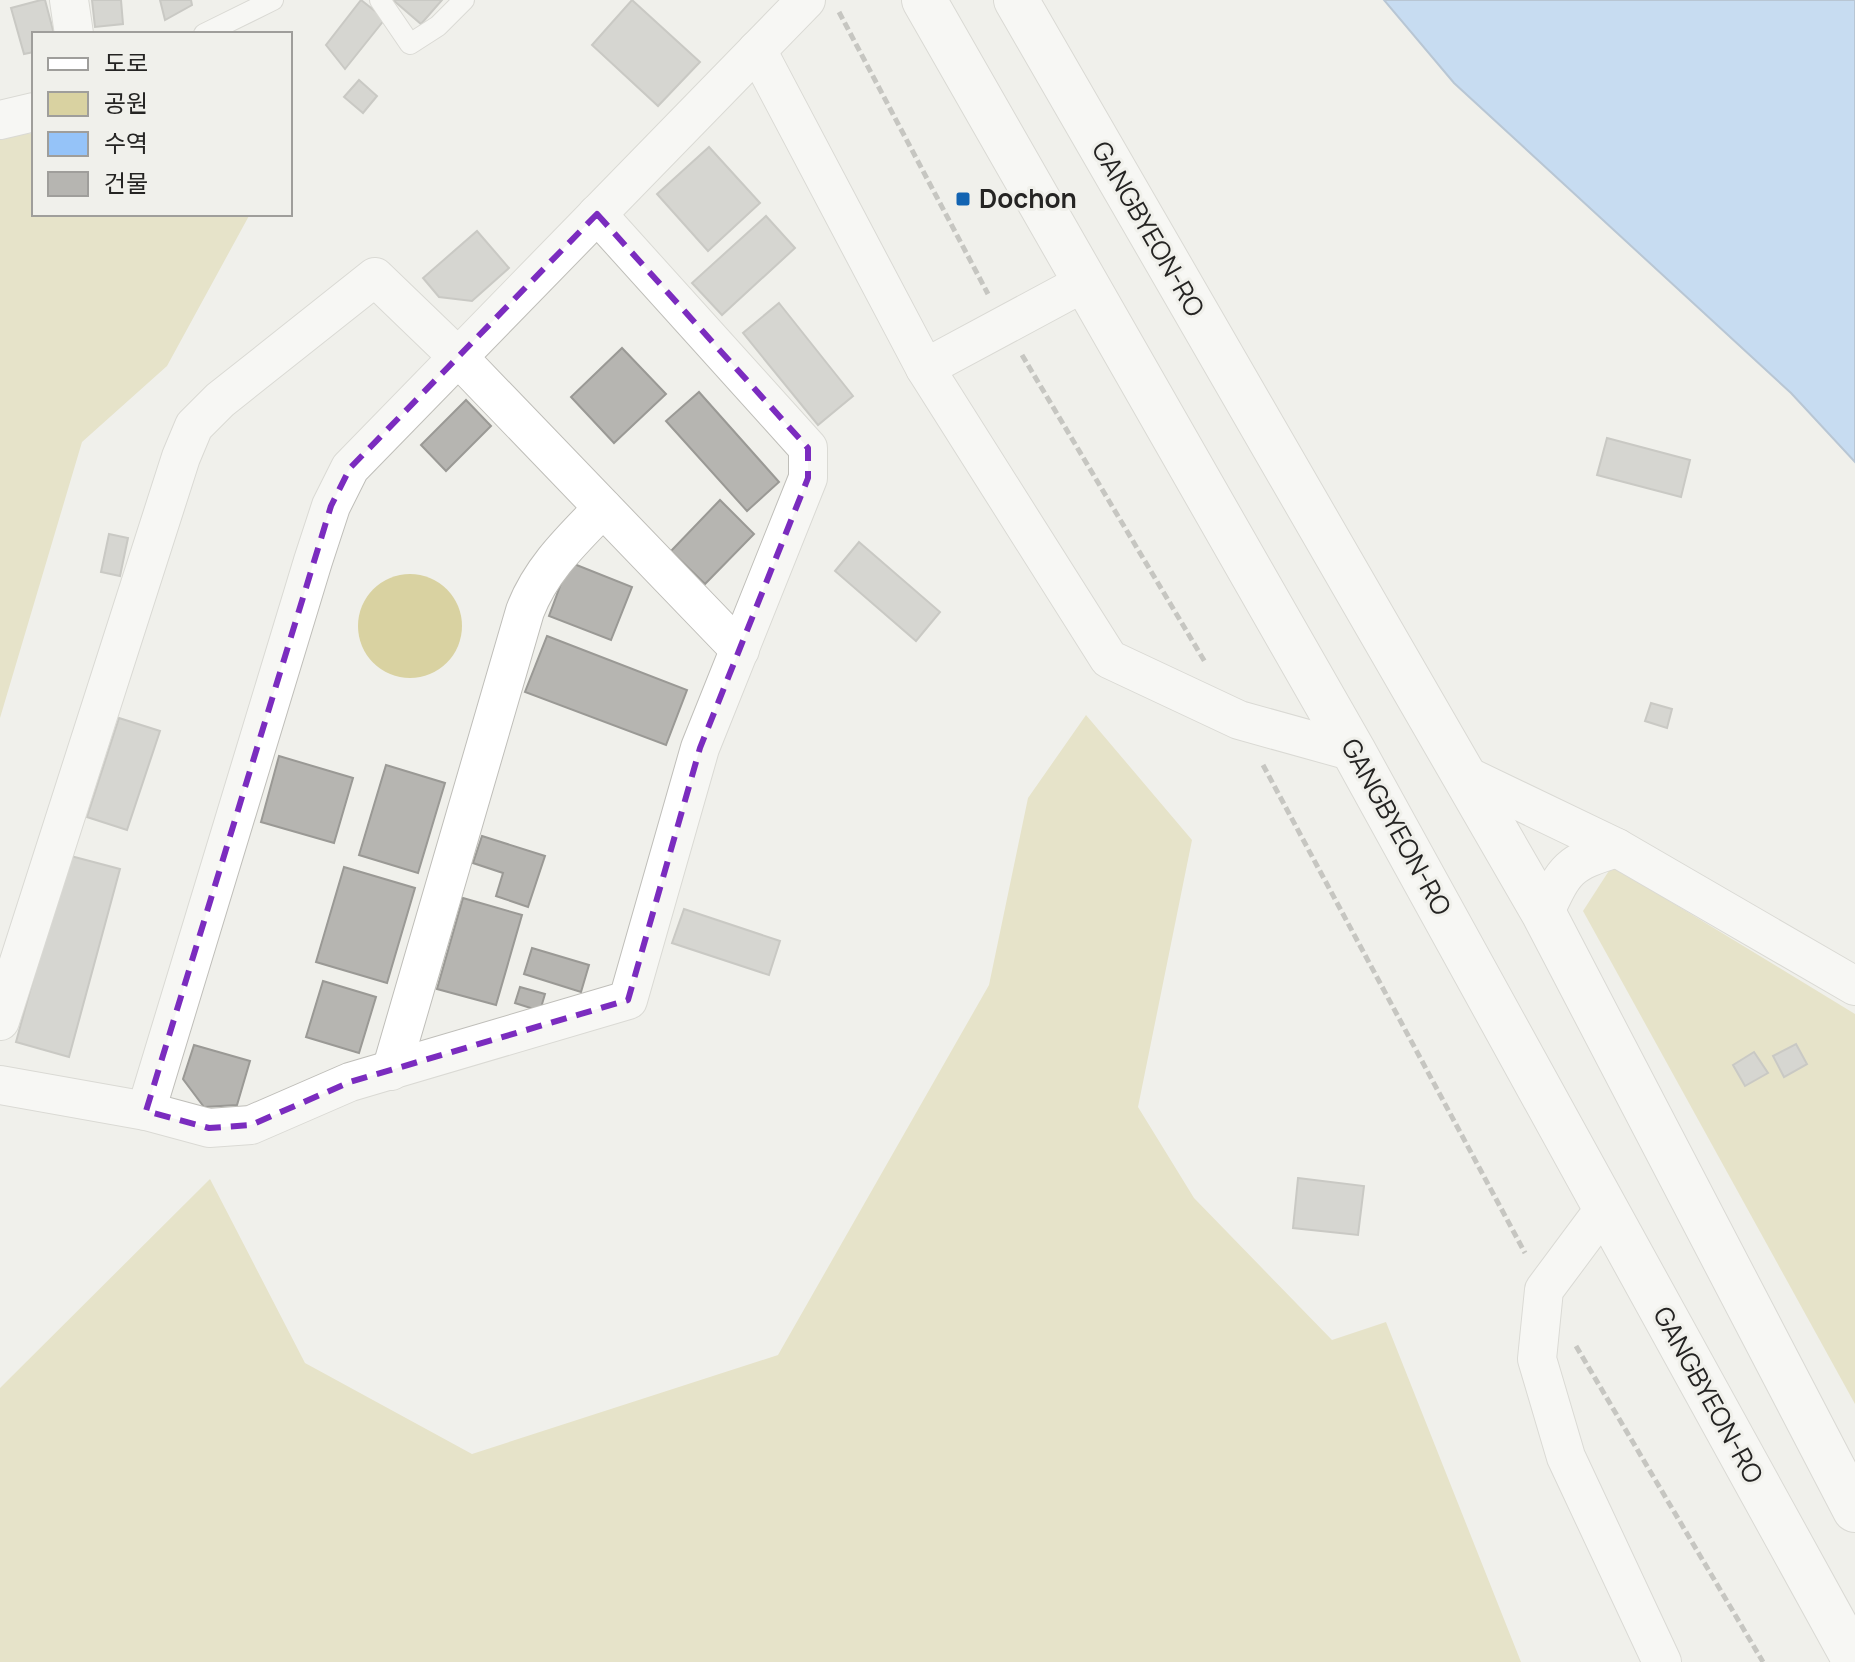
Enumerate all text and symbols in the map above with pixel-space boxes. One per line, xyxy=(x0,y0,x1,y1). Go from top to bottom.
legend xyxy=(32,32,292,216)
text: 도로 xyxy=(104,46,148,79)
text: 공원 xyxy=(104,86,148,119)
text: 수역 xyxy=(104,126,148,159)
street label: GANGBYEON-RO xyxy=(1084,134,1214,323)
text: 건물 xyxy=(104,166,148,199)
place label: Dochon xyxy=(979,180,1077,216)
marker: Dochon xyxy=(954,190,972,208)
street label: GANGBYEON-RO xyxy=(1333,732,1460,921)
street label: GANGBYEON-RO xyxy=(1645,1300,1772,1489)

